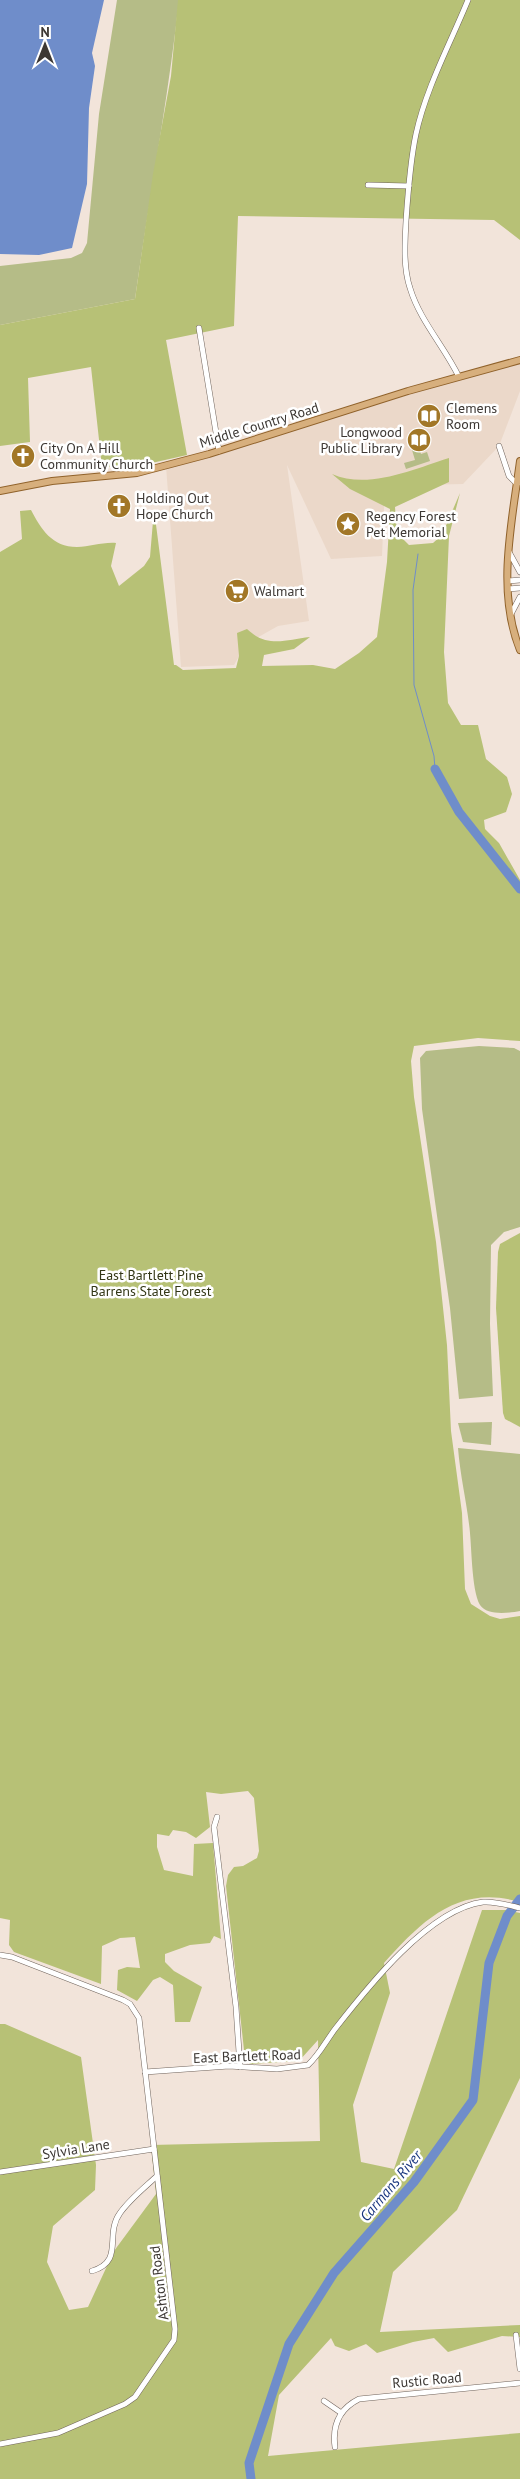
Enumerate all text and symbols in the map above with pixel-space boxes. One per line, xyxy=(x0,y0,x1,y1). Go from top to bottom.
north arrow xyxy=(20,20,70,70)
text: N xyxy=(40,23,50,41)
street label: Middle Country Road xyxy=(197,398,321,452)
place label: Clemens Room xyxy=(446,399,497,433)
library icon: Clemens Room xyxy=(416,403,442,429)
place label: Longwood Public Library xyxy=(320,423,402,457)
library icon: Longwood Public Library xyxy=(406,427,432,453)
place label: City On A Hill Community Church xyxy=(40,439,153,473)
church icon: City On A Hill Community Church xyxy=(10,443,36,469)
place label: Holding Out Hope Church xyxy=(136,489,213,523)
church icon: Holding Out Hope Church xyxy=(106,493,132,519)
place label: Regency Forest Pet Memorial xyxy=(366,507,456,541)
place icon: Regency Forest Pet Memorial xyxy=(335,511,361,537)
supermarket icon: Walmart xyxy=(224,578,250,604)
place label: Walmart xyxy=(254,582,305,600)
park label: East Bartlett Pine Barrens State Forest xyxy=(91,1266,212,1300)
street label: East Bartlett Road xyxy=(193,2045,301,2067)
street label: Sylvia Lane xyxy=(41,2135,111,2163)
water label: Carmans River xyxy=(355,2145,426,2225)
street label: Ashton Road xyxy=(146,2245,172,2321)
street label: Rustic Road xyxy=(392,2368,462,2392)

